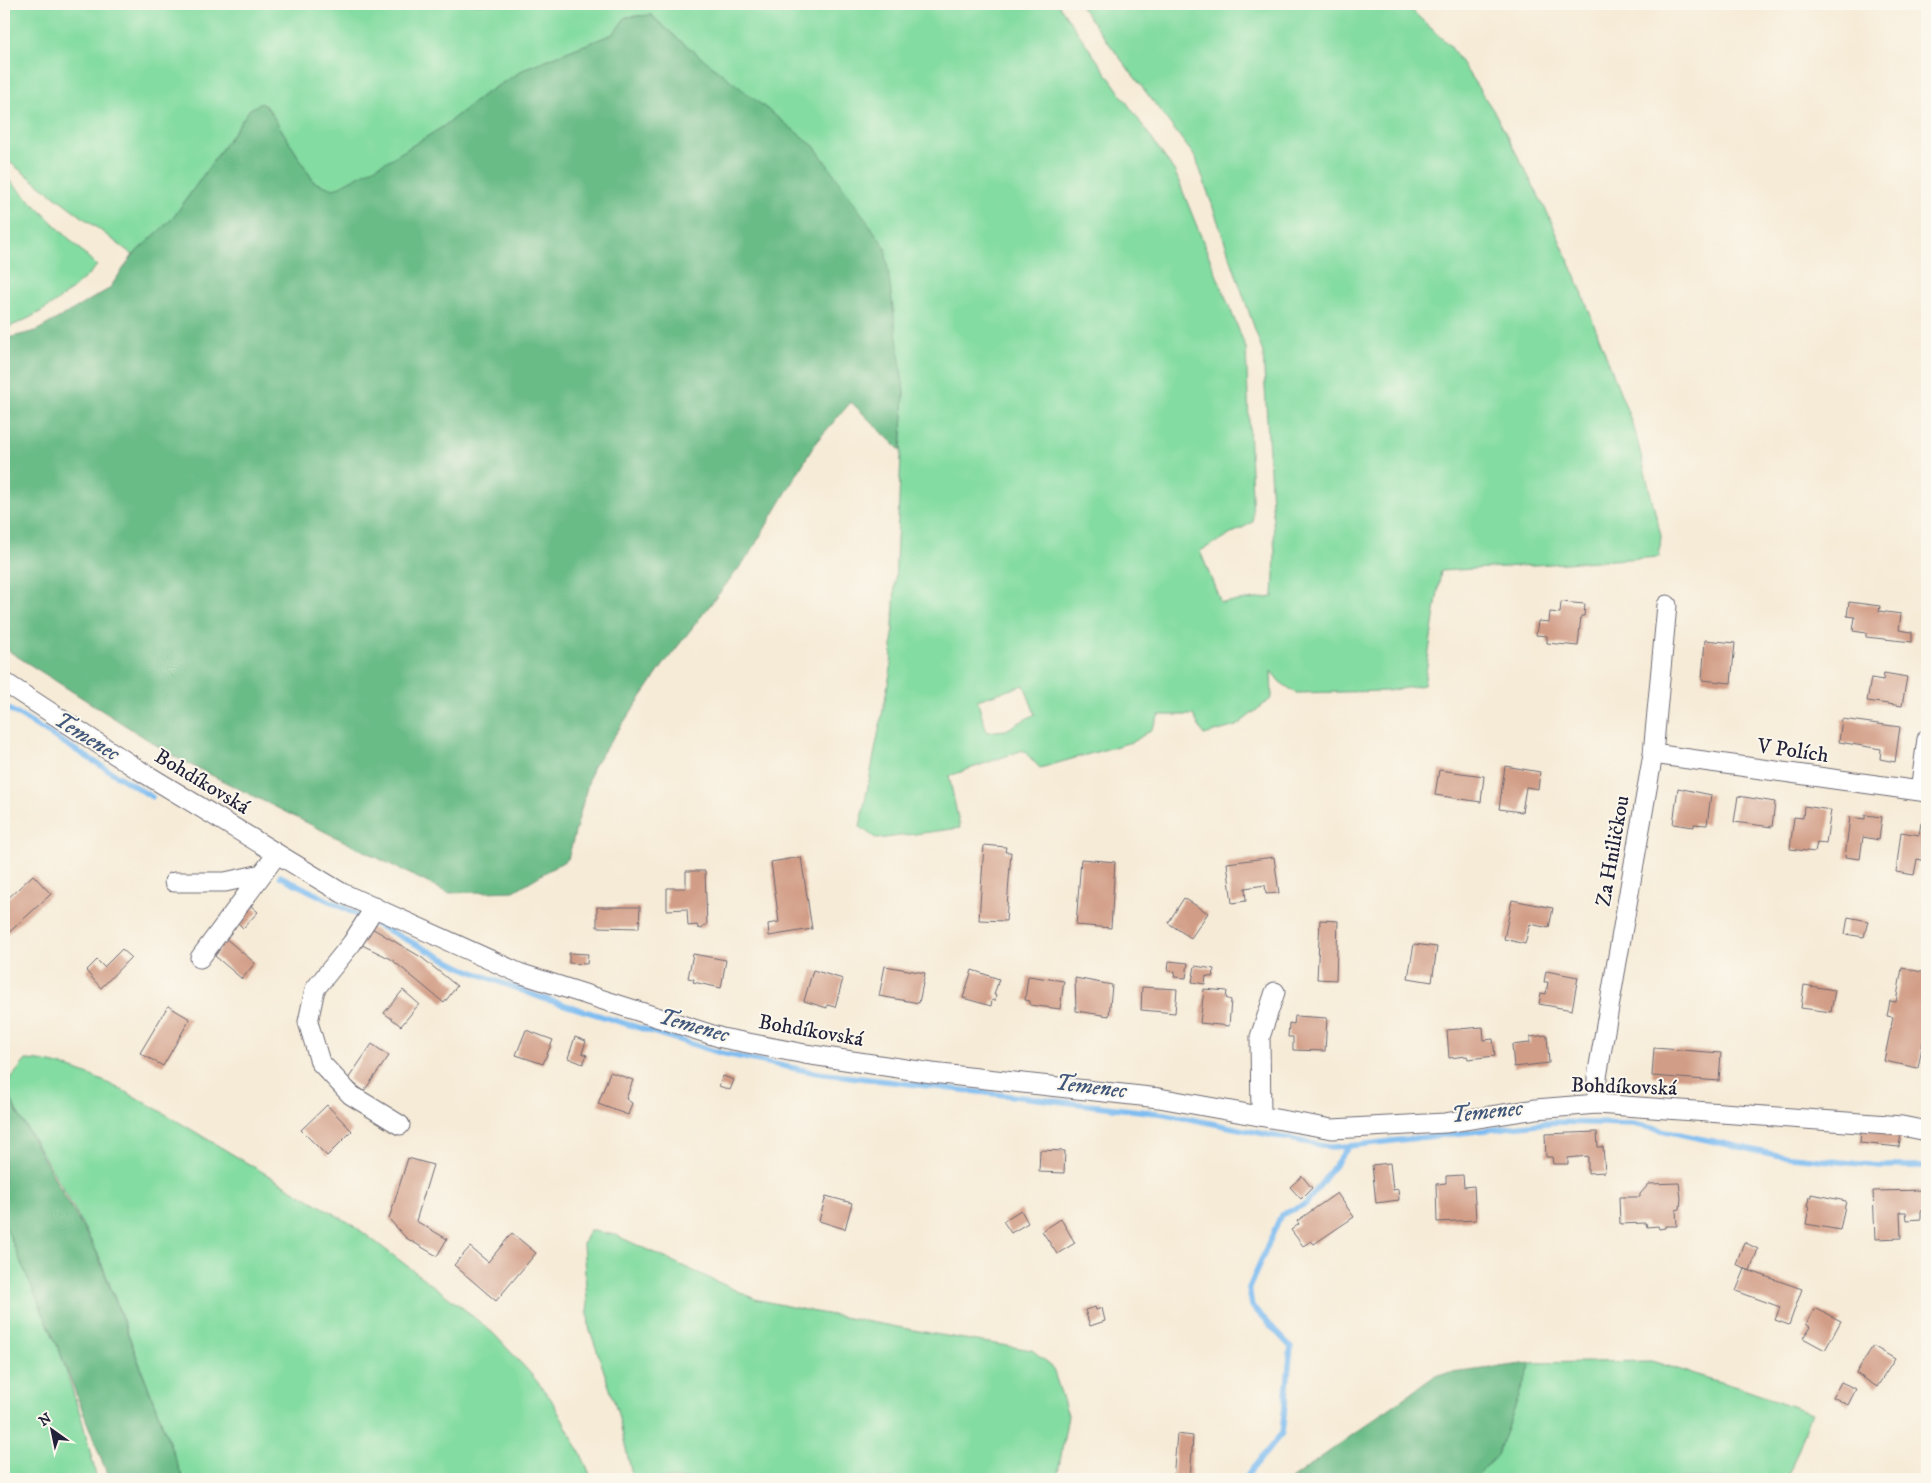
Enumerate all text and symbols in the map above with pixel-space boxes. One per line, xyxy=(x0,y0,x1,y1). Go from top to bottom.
water label: Temenec xyxy=(49,707,126,768)
street label: V Polích xyxy=(1755,733,1830,769)
street label: Bohdíkovská xyxy=(150,743,254,821)
street label: Za Hniličkou xyxy=(1590,793,1636,909)
water label: Temenec xyxy=(656,1003,733,1049)
street label: Bohdíkovská xyxy=(756,1009,866,1053)
water label: Temenec xyxy=(1054,1069,1129,1105)
street label: Bohdíkovská xyxy=(1570,1072,1678,1102)
water label: Temenec xyxy=(1450,1095,1525,1129)
north arrow xyxy=(28,1406,78,1456)
text: N xyxy=(36,1409,56,1431)

